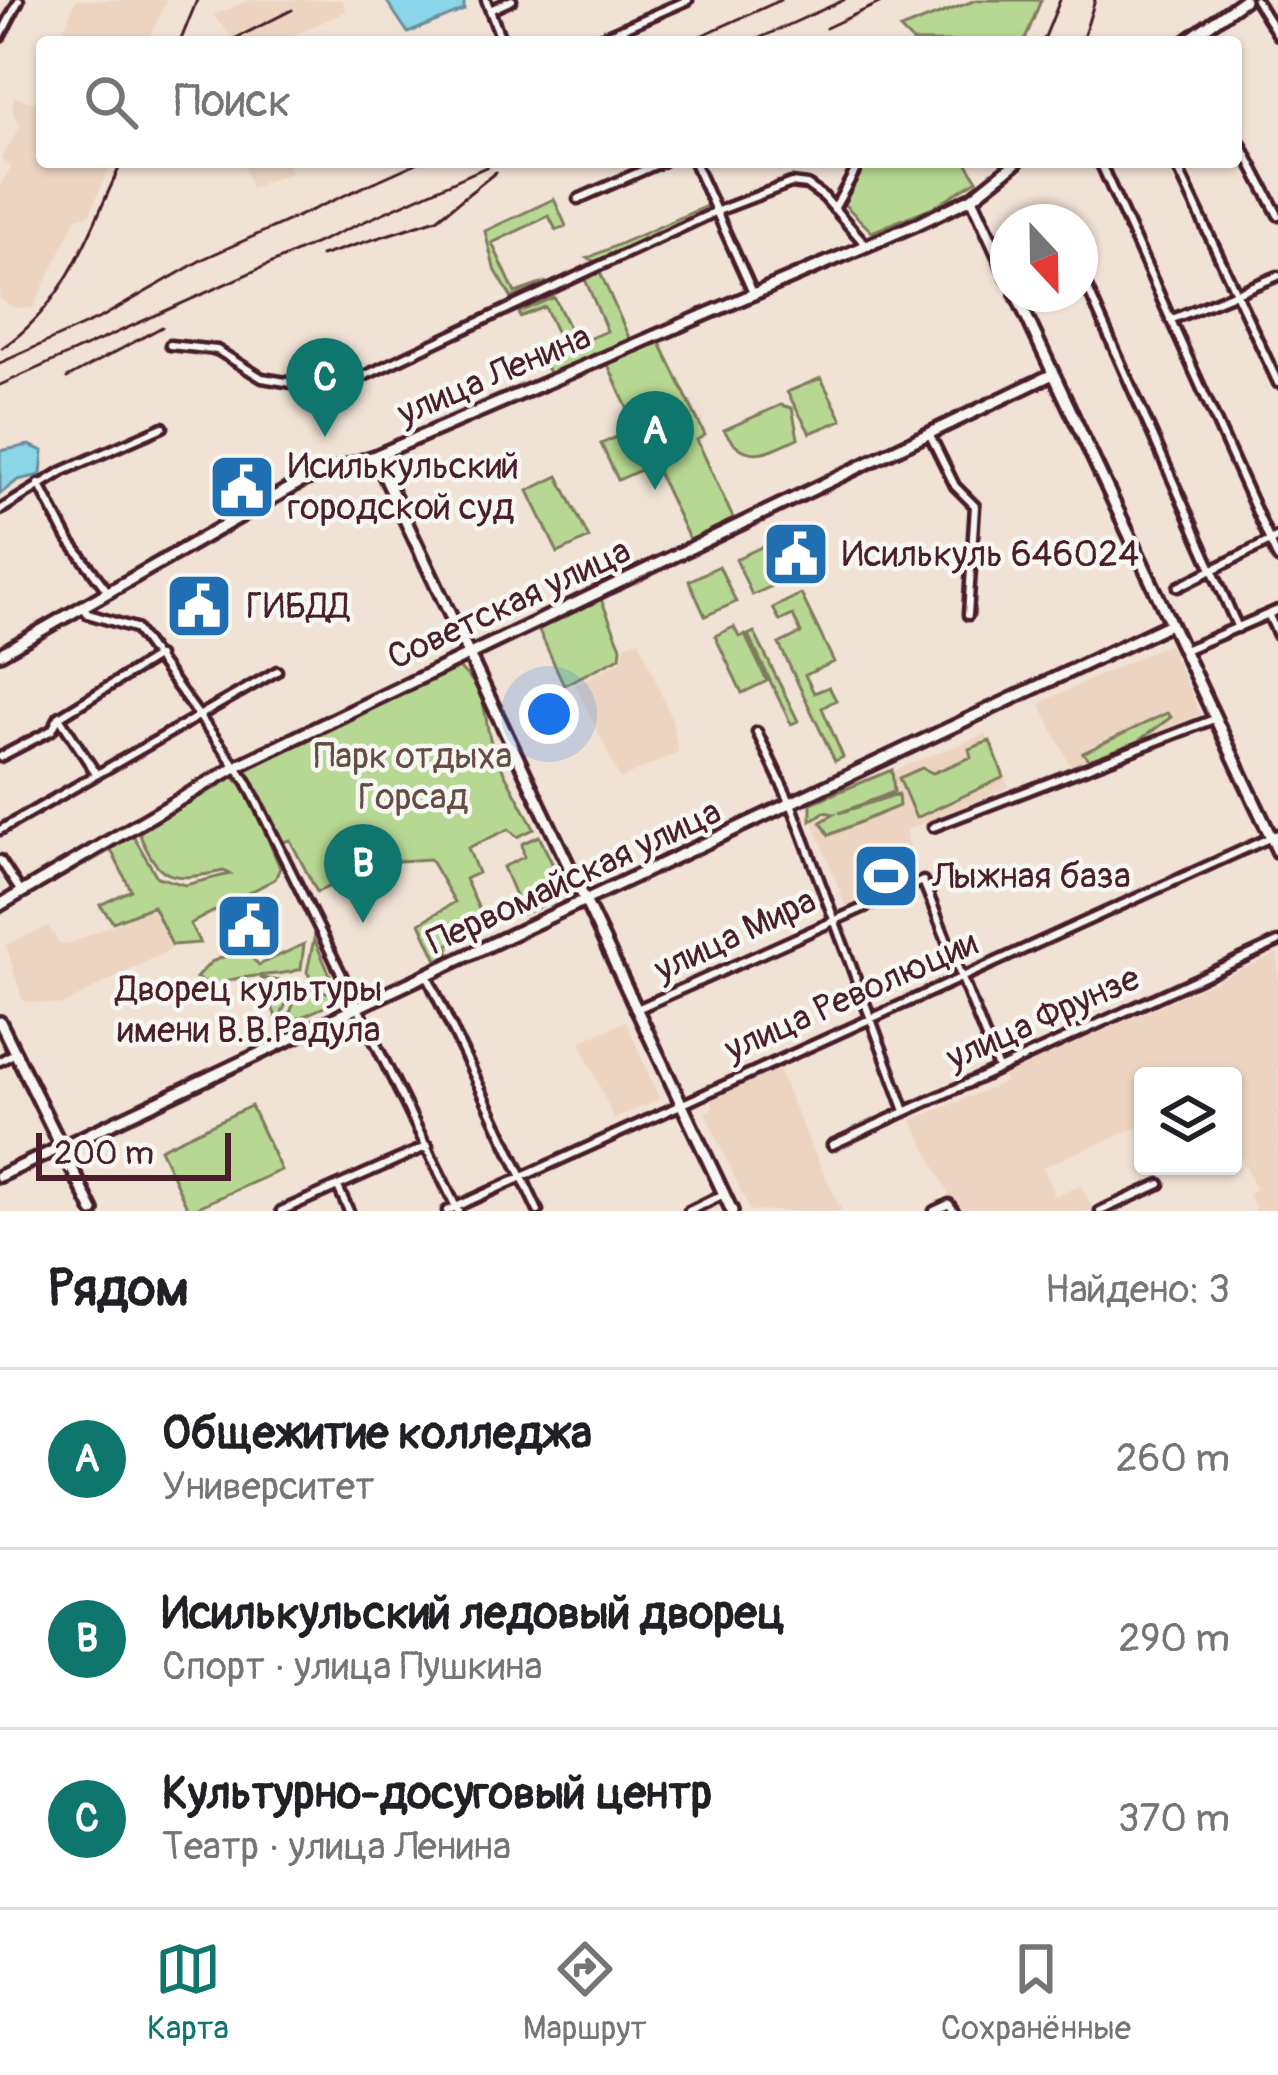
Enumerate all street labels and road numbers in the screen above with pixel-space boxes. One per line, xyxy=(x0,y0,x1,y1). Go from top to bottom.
street label: улица Ленина xyxy=(390,314,597,436)
street label: Советская улица xyxy=(380,528,638,680)
street label: Первомайская улица xyxy=(420,789,728,965)
street label: улица Мира xyxy=(646,878,823,992)
street label: улица Революции xyxy=(717,920,984,1072)
street label: улица Фрунзе xyxy=(938,955,1147,1081)

